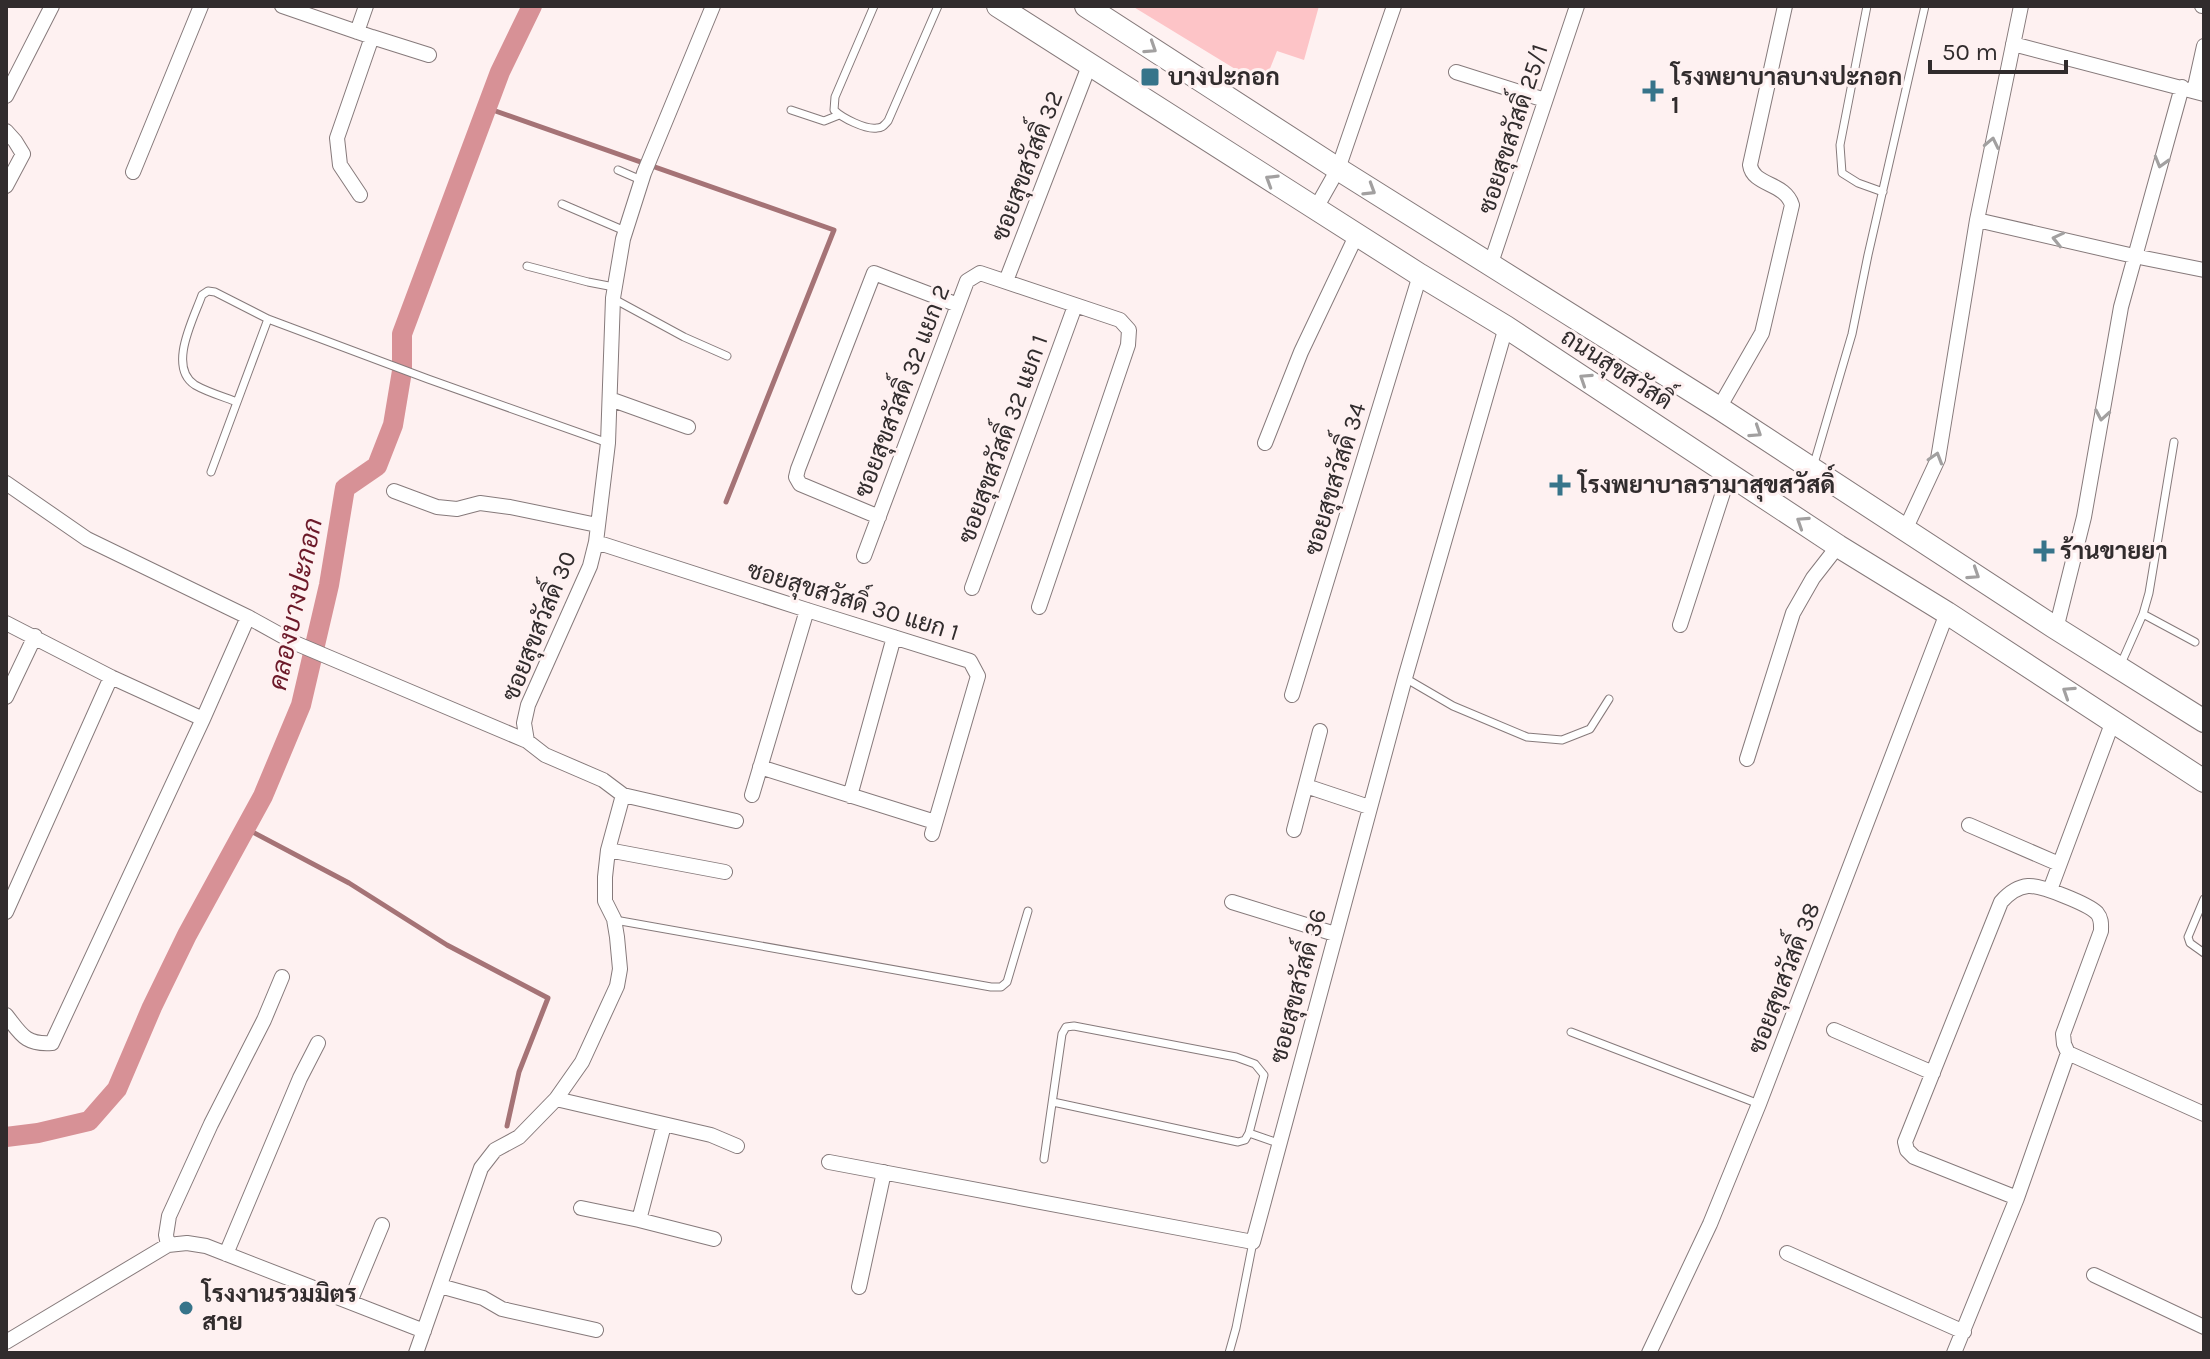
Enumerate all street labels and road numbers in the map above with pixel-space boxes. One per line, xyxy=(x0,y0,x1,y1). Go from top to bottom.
street label: ซอยสุขสวัสดิ์ 25/1 xyxy=(1465,38,1555,218)
street label: ซอยสุขสวัสดิ์ 32 xyxy=(978,84,1070,246)
street label: ซอยสุขสวัสดิ์ 32 แยก 2 xyxy=(841,278,957,502)
street label: ถนนสุขสวัสดิ์ xyxy=(1555,316,1682,417)
street label: ซอยสุขสวัสดิ์ 32 แยก 1 xyxy=(945,328,1056,548)
street label: ซอยสุขสวัสดิ์ 34 xyxy=(1291,397,1373,559)
street label: ซอยสุขสวัสดิ์ 30 xyxy=(489,544,584,706)
street label: ซอยสุขสวัสดิ์ 30 แยก 1 xyxy=(743,548,965,648)
street label: ซอยสุขสวัสดิ์ 38 xyxy=(1735,896,1828,1058)
street label: ซอยสุขสวัสดิ์ 36 xyxy=(1256,904,1334,1067)

